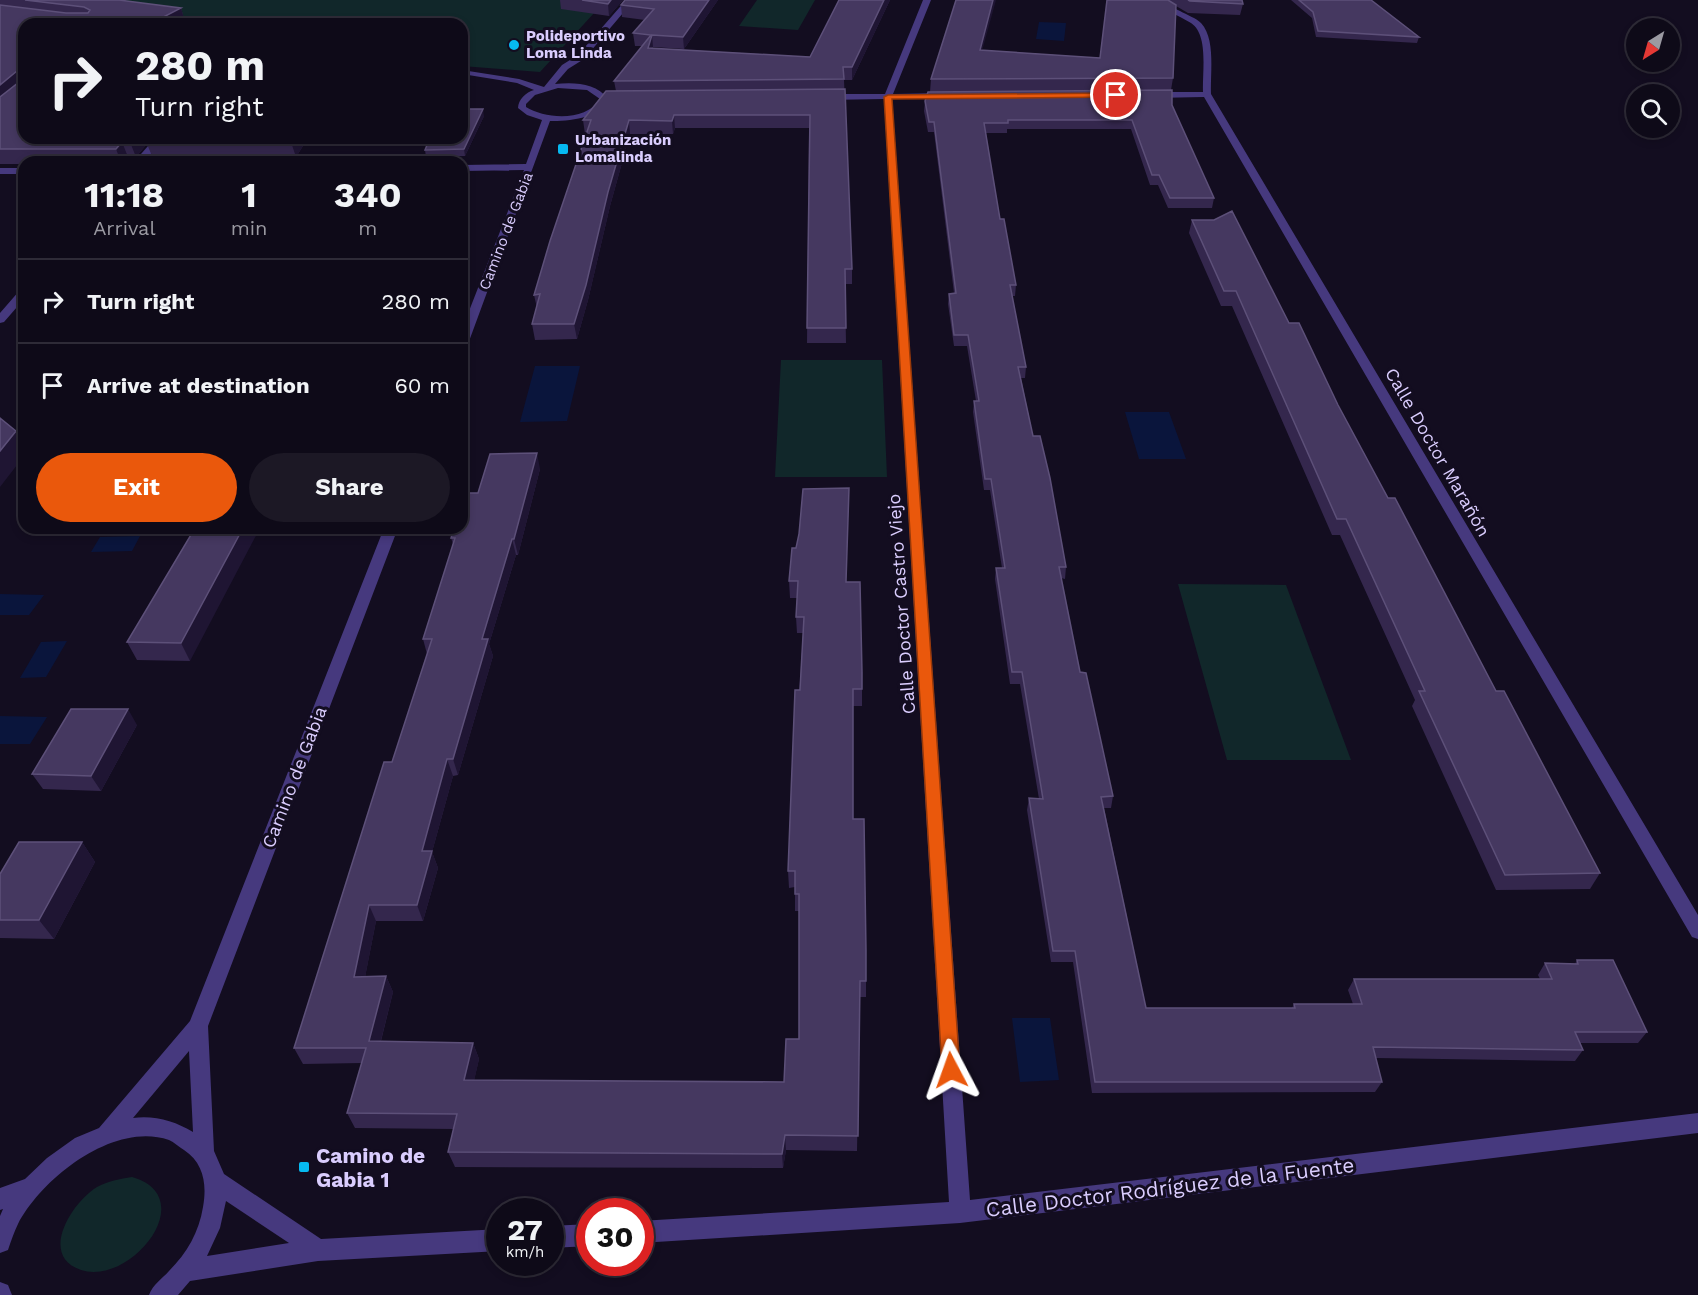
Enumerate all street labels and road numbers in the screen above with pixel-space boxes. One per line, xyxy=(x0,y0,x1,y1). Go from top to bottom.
street label: Camino de Gabia xyxy=(475,169,537,293)
street label: Calle Doctor Marañón xyxy=(1381,364,1495,540)
street label: Calle Doctor Castro Viejo xyxy=(883,493,919,715)
street label: Camino de Gabia xyxy=(257,703,331,851)
street label: Calle Doctor Rodríguez de la Fuente xyxy=(984,1152,1356,1222)

